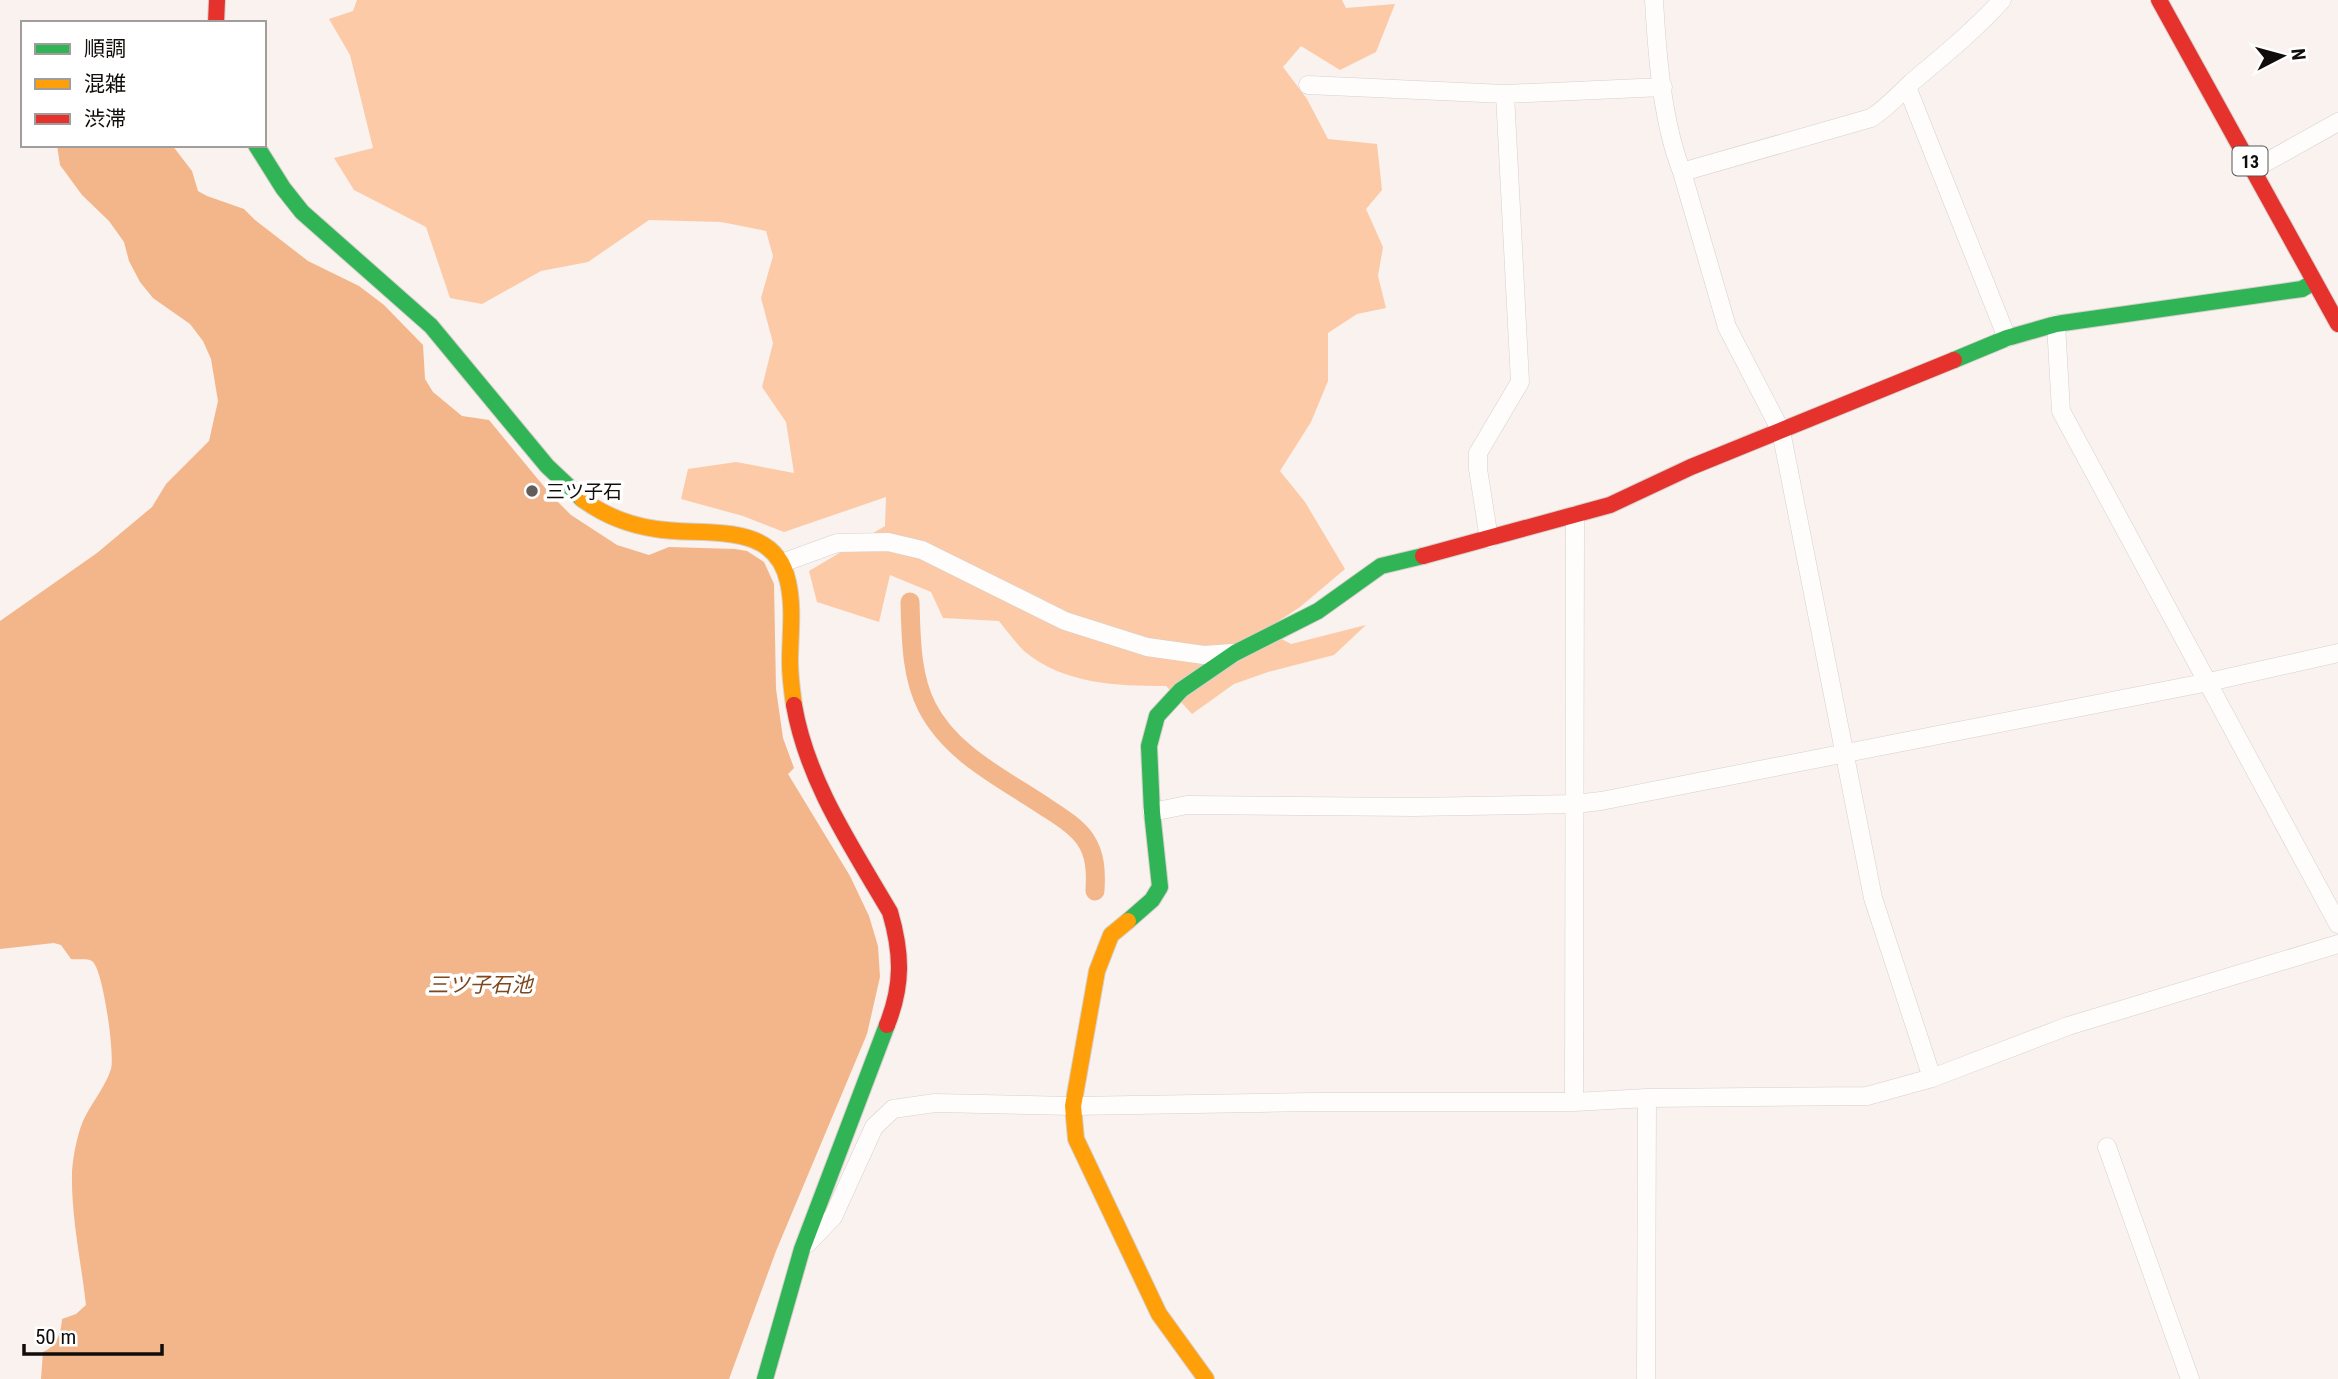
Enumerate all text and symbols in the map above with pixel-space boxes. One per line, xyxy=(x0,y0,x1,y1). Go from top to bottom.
legend xyxy=(21,21,266,147)
north arrow xyxy=(2247,21,2317,91)
text: 順調 xyxy=(84,37,126,61)
text: N xyxy=(2286,47,2310,61)
text: 混雑 xyxy=(84,72,126,96)
text: 渋滞 xyxy=(84,107,126,131)
road number: 13 xyxy=(2232,146,2268,176)
place label: 三ツ子石 xyxy=(546,480,622,503)
marker: 三ツ子石 xyxy=(524,483,540,499)
water label: 三ツ子石池 xyxy=(428,973,534,997)
scale bar xyxy=(24,1312,163,1356)
text: 50 m xyxy=(35,1325,76,1349)

